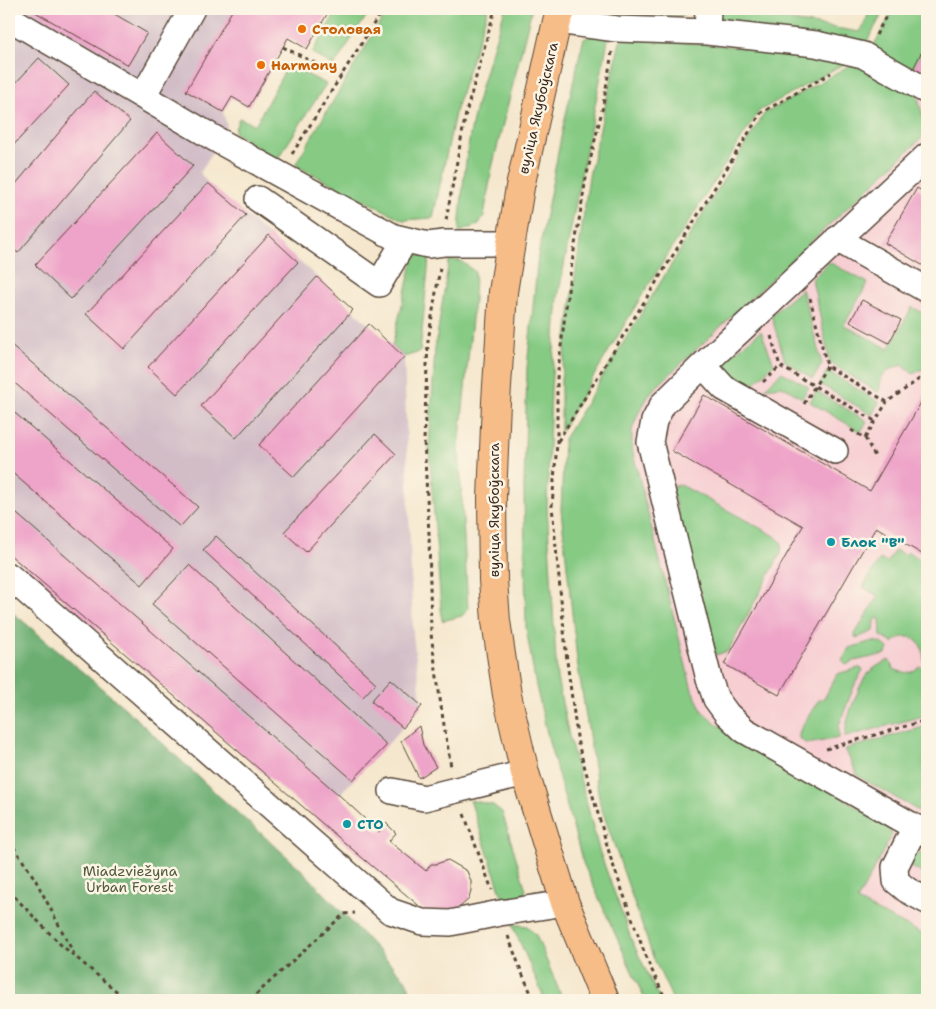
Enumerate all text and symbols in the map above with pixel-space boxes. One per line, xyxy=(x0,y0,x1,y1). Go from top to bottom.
place label: Cтоловая xyxy=(312,20,381,38)
marker: Cтоловая xyxy=(296,23,308,35)
street label: вуліца Якубоўскага xyxy=(514,40,562,176)
place label: Harmony xyxy=(271,56,337,74)
marker: Harmony xyxy=(255,59,267,71)
street label: вуліца Якубоўскага xyxy=(485,442,503,577)
place label: Блок "В" xyxy=(841,533,905,551)
marker: Блок "В" xyxy=(825,536,837,548)
place label: СТО xyxy=(357,815,384,833)
marker: СТО xyxy=(341,818,353,830)
park label: Miadzviežyna Urban Forest xyxy=(83,862,178,896)

